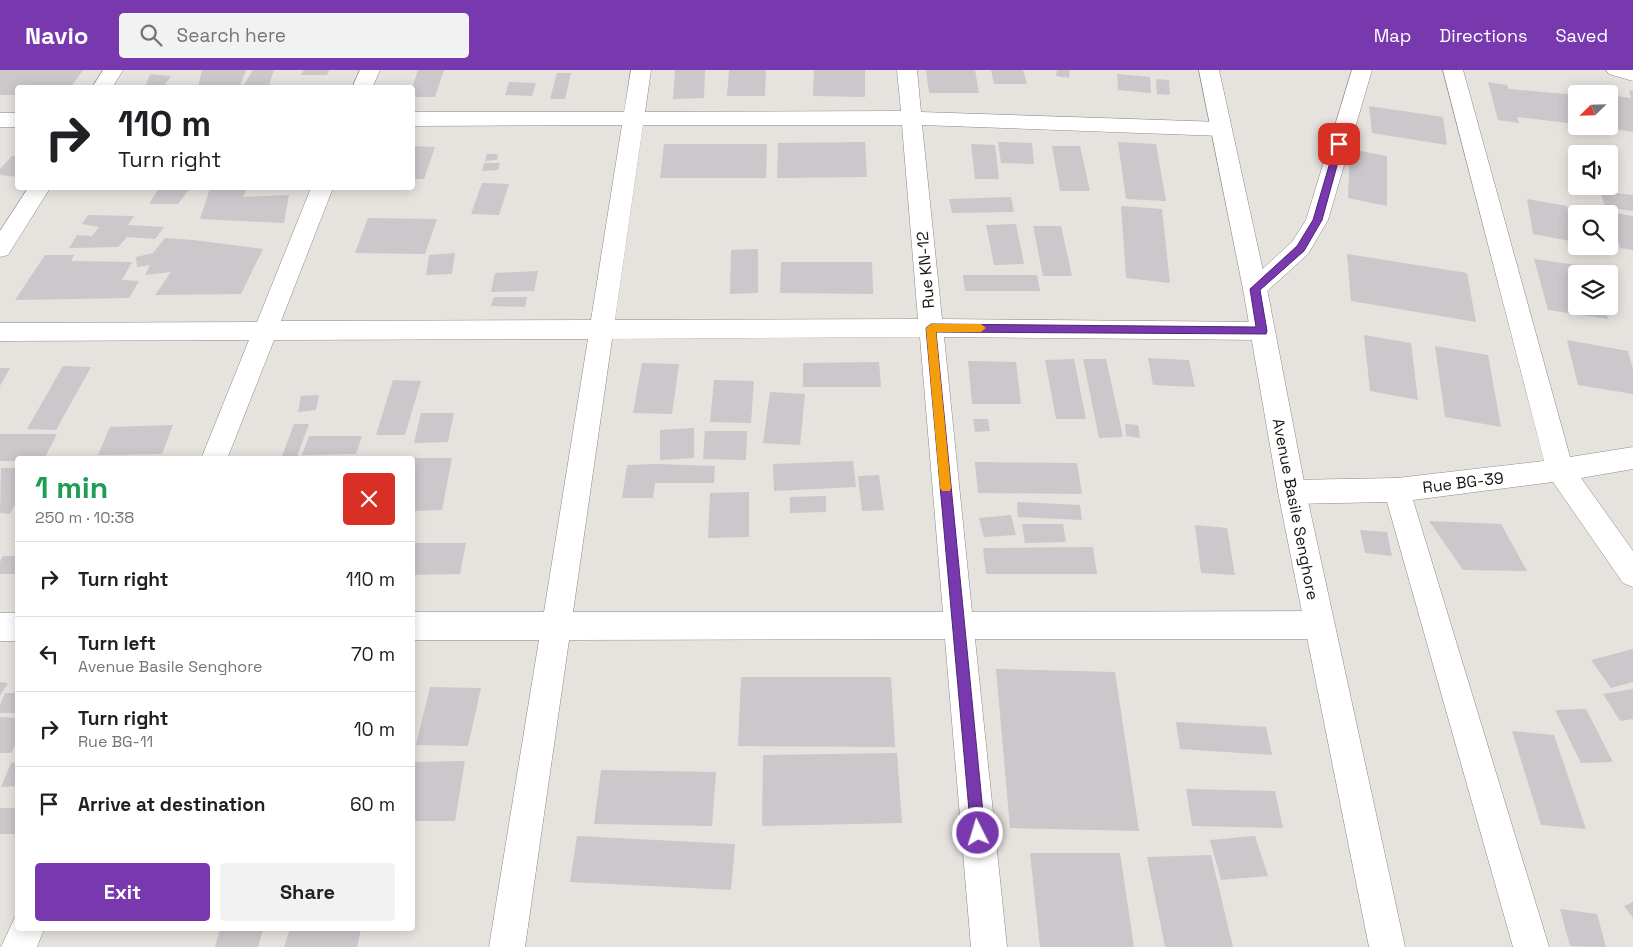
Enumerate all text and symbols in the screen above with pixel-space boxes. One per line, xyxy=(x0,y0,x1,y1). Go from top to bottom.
search box xyxy=(119,13,469,58)
text: Navio xyxy=(25,20,89,51)
icon: search xyxy=(137,21,165,49)
text: Search here xyxy=(177,23,286,48)
text: Map xyxy=(1374,24,1411,47)
text: Directions xyxy=(1439,24,1528,47)
text: Saved xyxy=(1556,24,1608,47)
north arrow xyxy=(1568,85,1618,135)
map controls xyxy=(1568,85,1618,315)
text: 110 m xyxy=(118,102,211,146)
icon: right xyxy=(35,105,100,170)
pin xyxy=(1318,123,1360,165)
icon: arrive xyxy=(1325,130,1353,158)
text: Turn right xyxy=(118,145,221,173)
button: sound xyxy=(1568,145,1618,195)
button: search xyxy=(1568,205,1618,255)
street label: Rue KN-12 xyxy=(912,230,939,309)
button: layers xyxy=(1568,265,1618,315)
street label: Avenue Basile Senghore xyxy=(1268,417,1323,602)
street label: Rue BG-39 xyxy=(1421,467,1505,498)
text: 1 min xyxy=(35,468,108,507)
button: close xyxy=(343,473,395,525)
text: 250 m · 10:38 xyxy=(35,507,134,528)
icon: right xyxy=(35,565,63,593)
text: Turn right xyxy=(78,567,168,592)
text: 110 m xyxy=(346,567,395,592)
text: Turn left xyxy=(78,631,156,656)
icon: left xyxy=(35,640,63,668)
text: 70 m xyxy=(351,642,395,667)
text: Avenue Basile Senghore xyxy=(78,656,262,677)
text: Turn right xyxy=(78,706,168,731)
icon: right xyxy=(35,715,63,743)
text: 10 m xyxy=(354,717,395,742)
text: Rue BG-11 xyxy=(78,731,153,752)
icon: arrive xyxy=(35,790,63,818)
text: Arrive at destination xyxy=(78,792,266,817)
text: 60 m xyxy=(350,792,395,817)
position arrow xyxy=(951,806,1003,858)
button: Exit xyxy=(35,863,210,921)
button: Share xyxy=(220,863,395,921)

